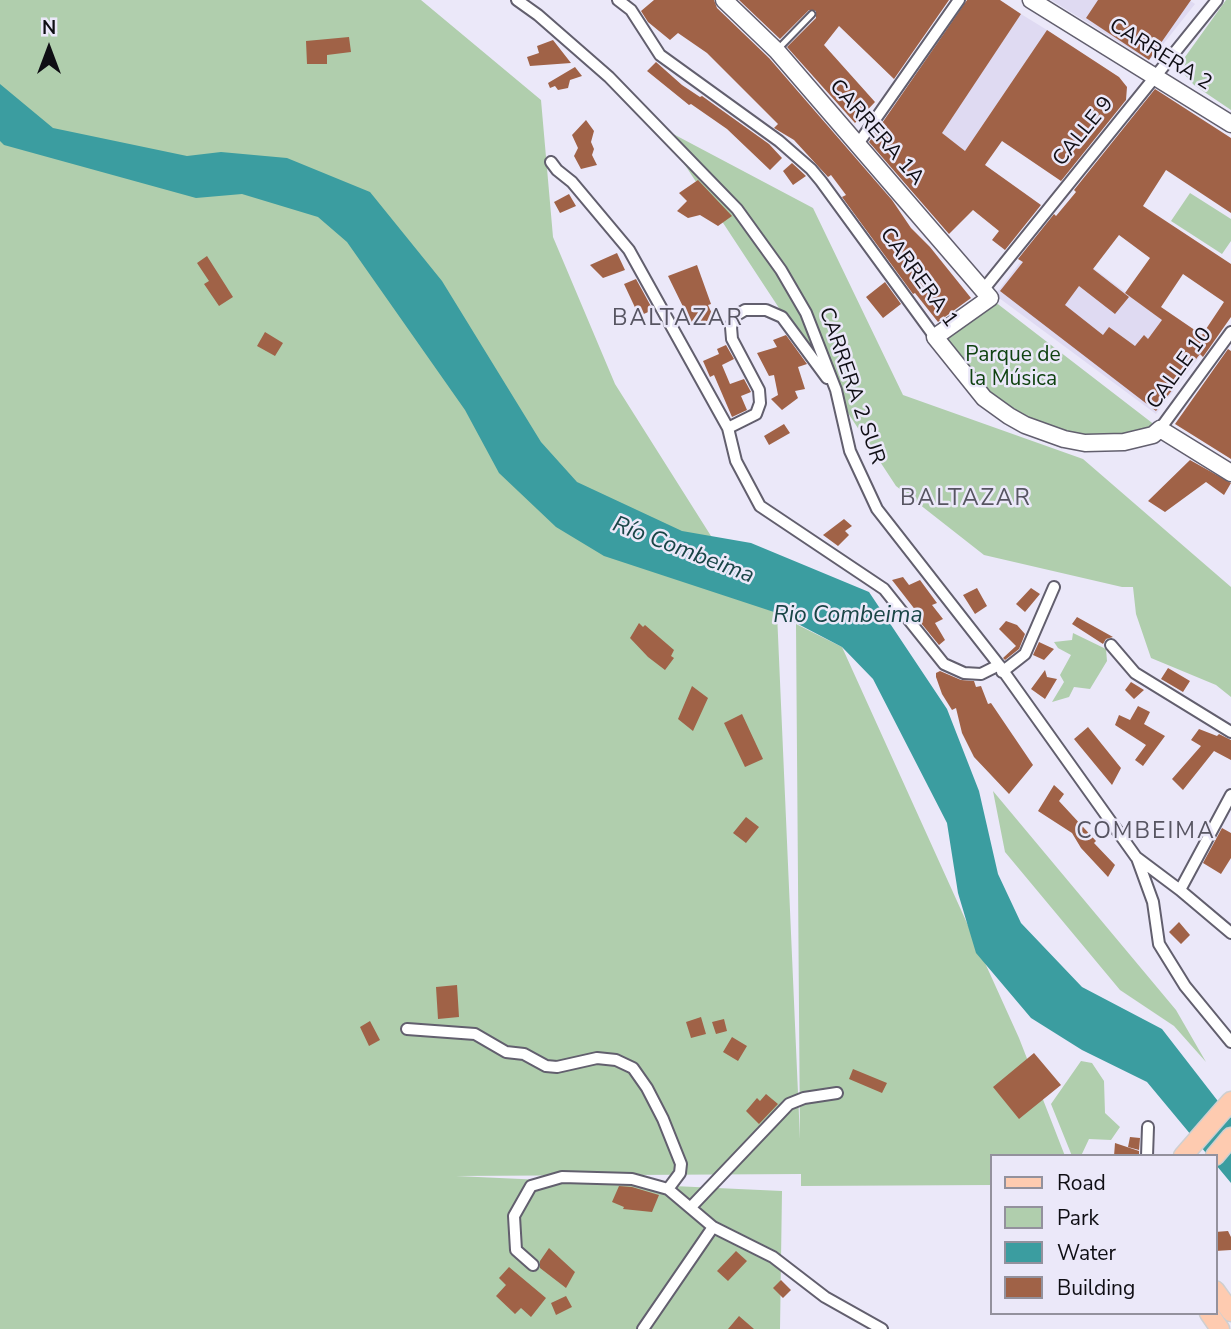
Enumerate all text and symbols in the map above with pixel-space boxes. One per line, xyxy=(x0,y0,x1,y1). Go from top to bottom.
street label: CARRERA 2 xyxy=(1104,13,1216,97)
north arrow xyxy=(14,14,84,84)
text: N xyxy=(42,15,56,41)
street label: CARRERA 1A xyxy=(823,75,929,191)
street label: CALLE 9 xyxy=(1048,92,1120,172)
street label: CARRERA 1 xyxy=(874,223,962,333)
street label: CARRERA 2 SUR xyxy=(812,304,890,468)
district label: BALTAZAR xyxy=(613,305,743,333)
street label: CALLE 10 xyxy=(1142,323,1218,415)
park label: Parque de la Música xyxy=(965,343,1061,393)
district label: BALTAZAR xyxy=(901,485,1031,513)
water label: Río Combeima xyxy=(608,511,758,591)
water label: Rio Combeima xyxy=(773,602,923,630)
district label: COMBEIMA xyxy=(1077,818,1215,846)
legend xyxy=(990,1154,1217,1315)
text: Road xyxy=(1057,1169,1106,1197)
text: Park xyxy=(1057,1204,1099,1232)
text: Water xyxy=(1057,1239,1116,1267)
text: Building xyxy=(1057,1274,1135,1302)

